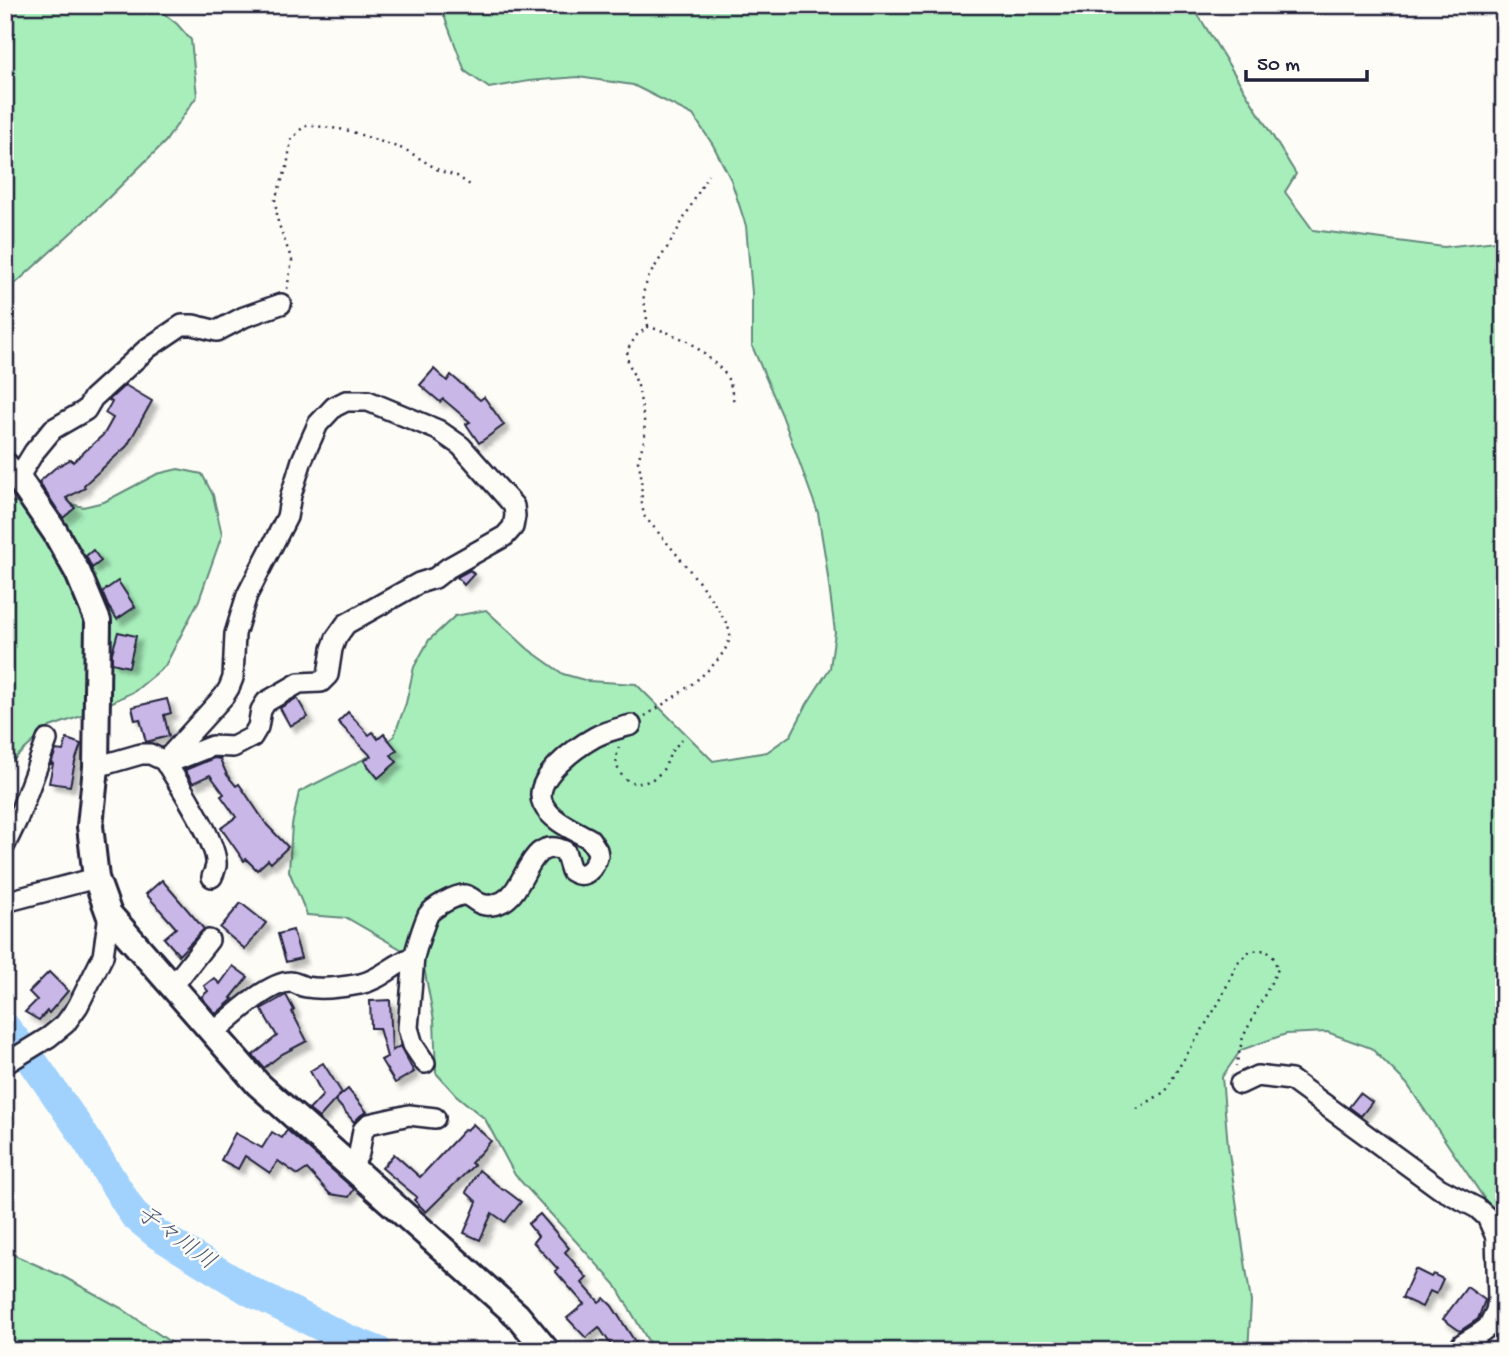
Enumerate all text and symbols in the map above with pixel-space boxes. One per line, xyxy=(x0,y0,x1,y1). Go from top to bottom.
scale bar xyxy=(1246,38,1367,82)
text: 50 m xyxy=(1257,54,1300,79)
water label: 子々川川 xyxy=(130,1201,220,1277)

